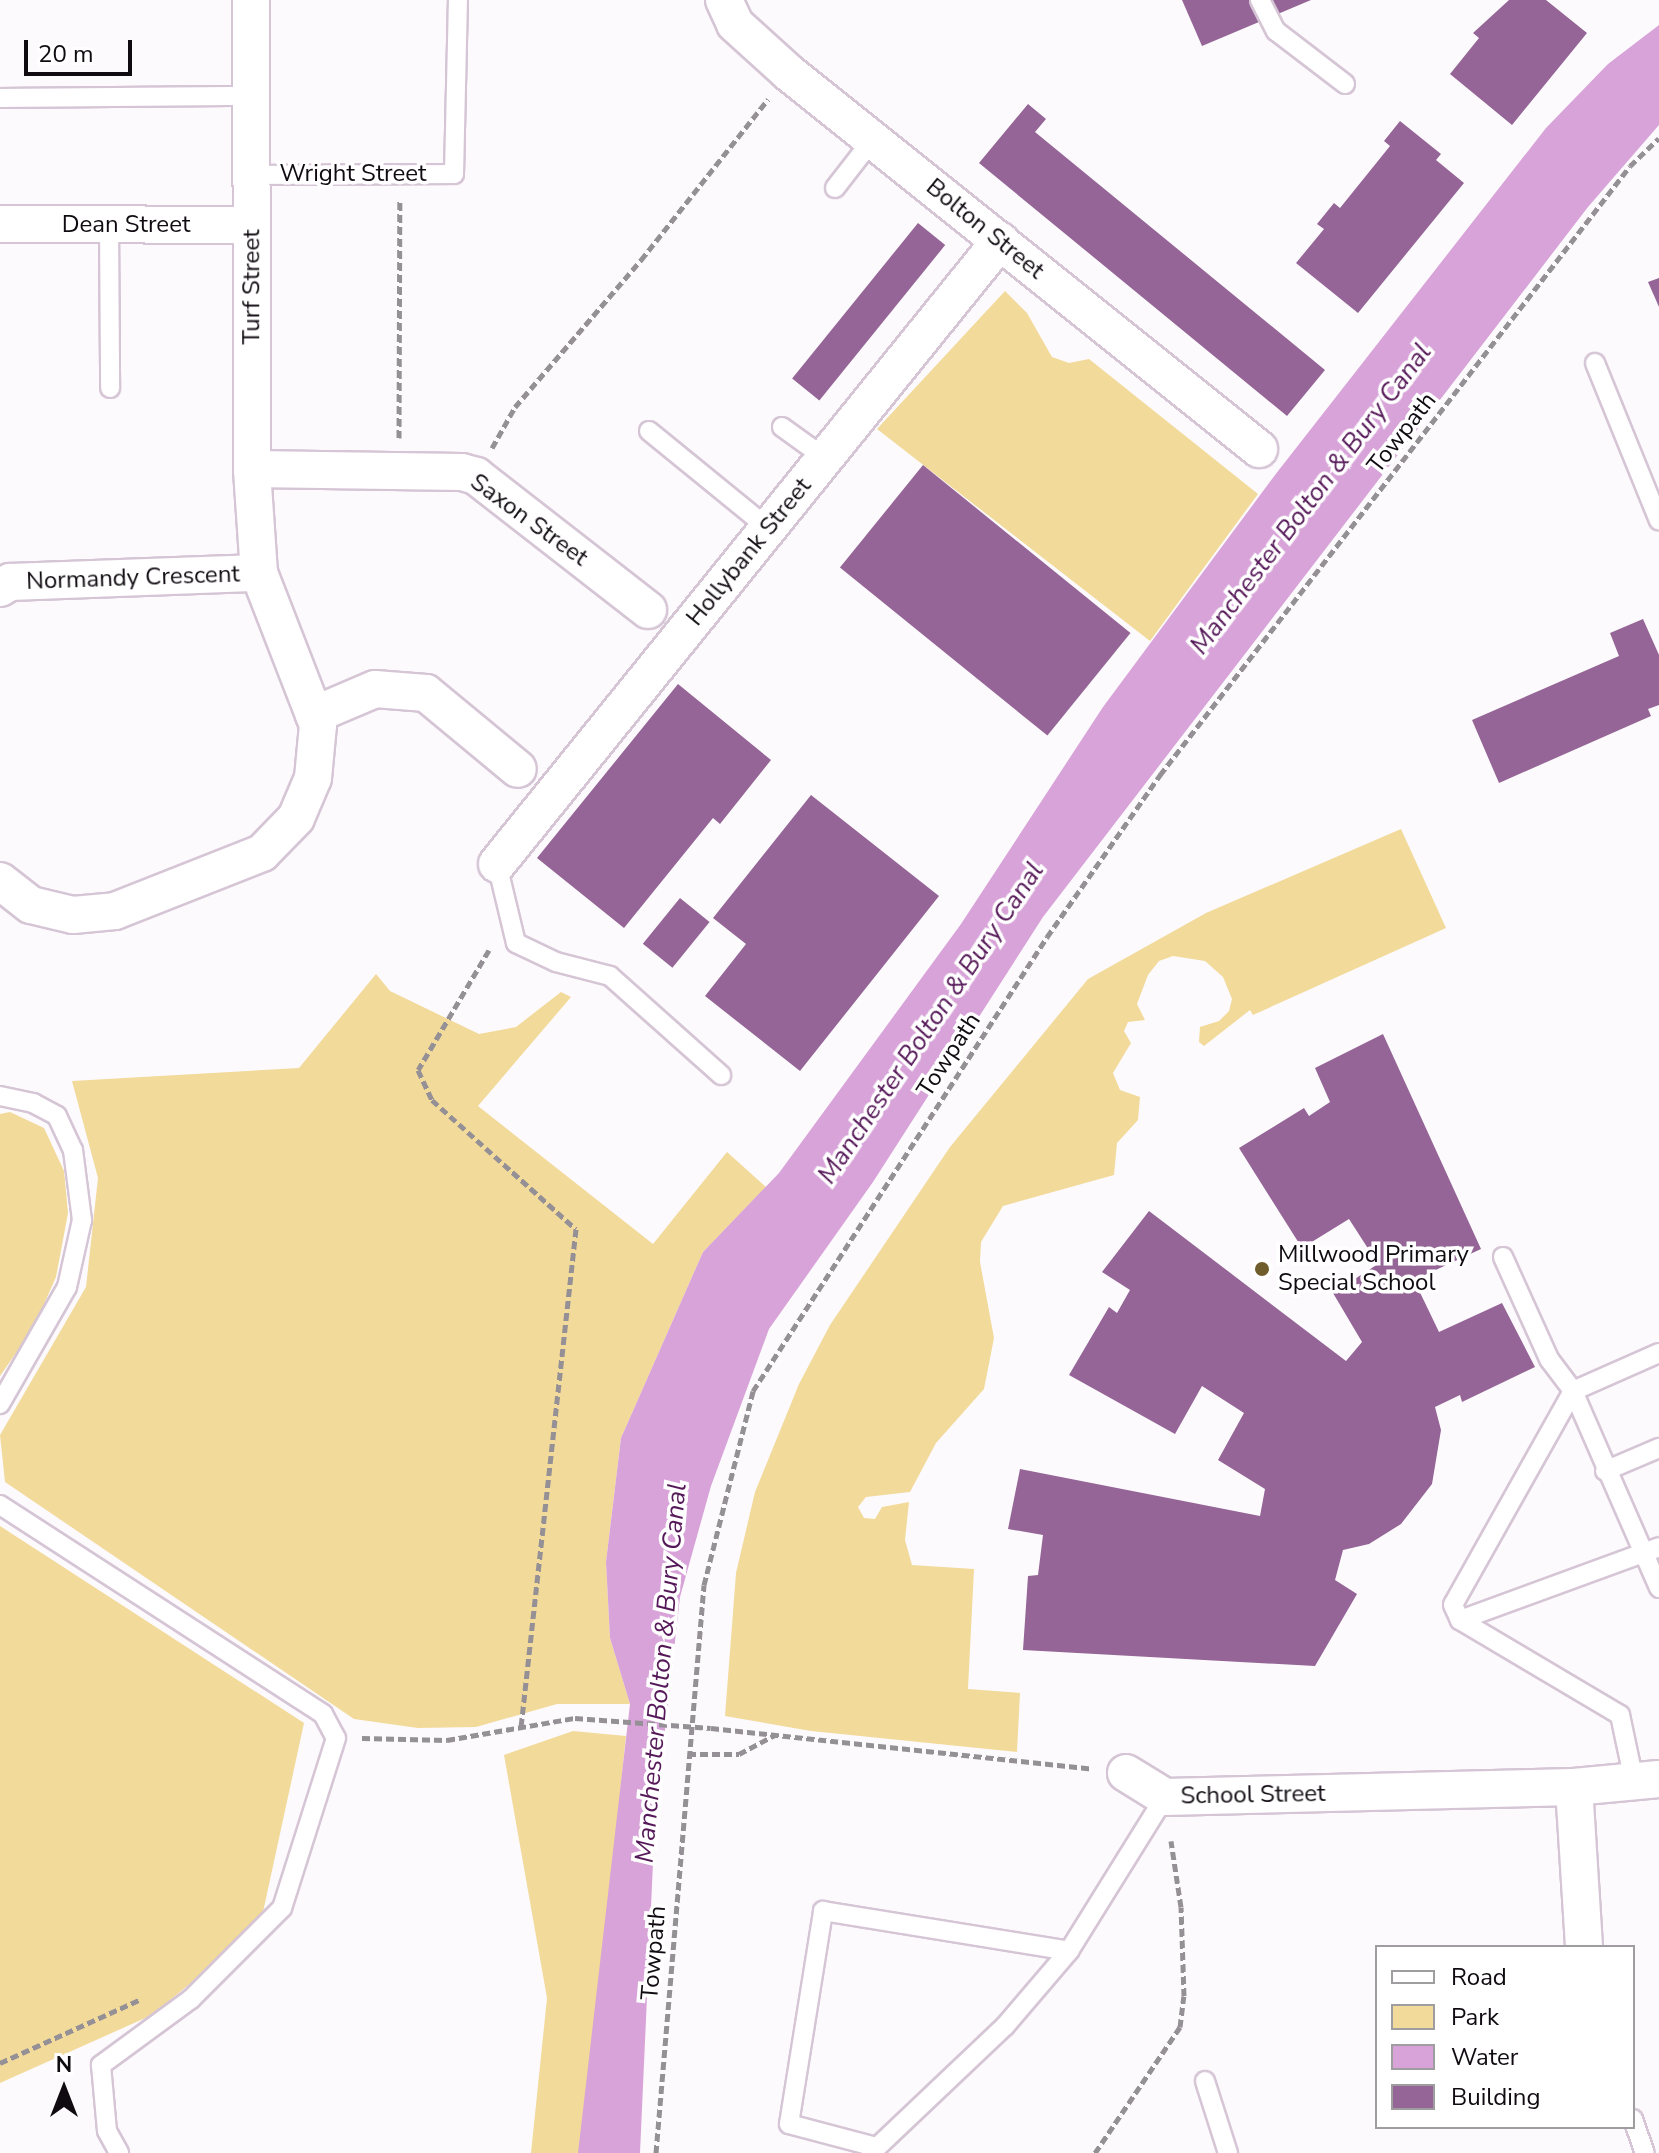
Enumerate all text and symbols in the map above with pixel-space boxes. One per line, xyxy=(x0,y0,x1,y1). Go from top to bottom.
scale bar xyxy=(28,24,136,74)
text: 20 m xyxy=(38,38,94,70)
street label: Wright Street xyxy=(280,160,426,188)
street label: Bolton Street xyxy=(920,173,1050,285)
street label: Dean Street xyxy=(62,211,190,239)
street label: Turf Street xyxy=(238,229,266,345)
water label: Manchester Bolton & Bury Canal xyxy=(1184,337,1438,661)
street label: Towpath xyxy=(1361,387,1443,479)
street label: Saxon Street xyxy=(465,468,593,572)
street label: Hollybank Street xyxy=(681,472,817,632)
street label: Normandy Crescent xyxy=(26,560,240,596)
water label: Manchester Bolton & Bury Canal xyxy=(812,856,1050,1190)
street label: Towpath xyxy=(911,1007,987,1103)
place label: Millwood Primary Special School xyxy=(1278,1241,1469,1297)
marker: Millwood Primary Special School xyxy=(1253,1260,1271,1278)
water label: Manchester Bolton & Bury Canal xyxy=(629,1482,693,1864)
street label: School Street xyxy=(1180,1779,1326,1811)
street label: Towpath xyxy=(636,1905,672,2001)
legend xyxy=(1375,1945,1635,2129)
text: Road xyxy=(1451,1961,1507,1993)
text: Park xyxy=(1451,2001,1499,2033)
text: Water xyxy=(1451,2041,1518,2073)
north arrow xyxy=(24,2049,104,2129)
text: N xyxy=(56,2050,72,2080)
text: Building xyxy=(1451,2081,1541,2113)

